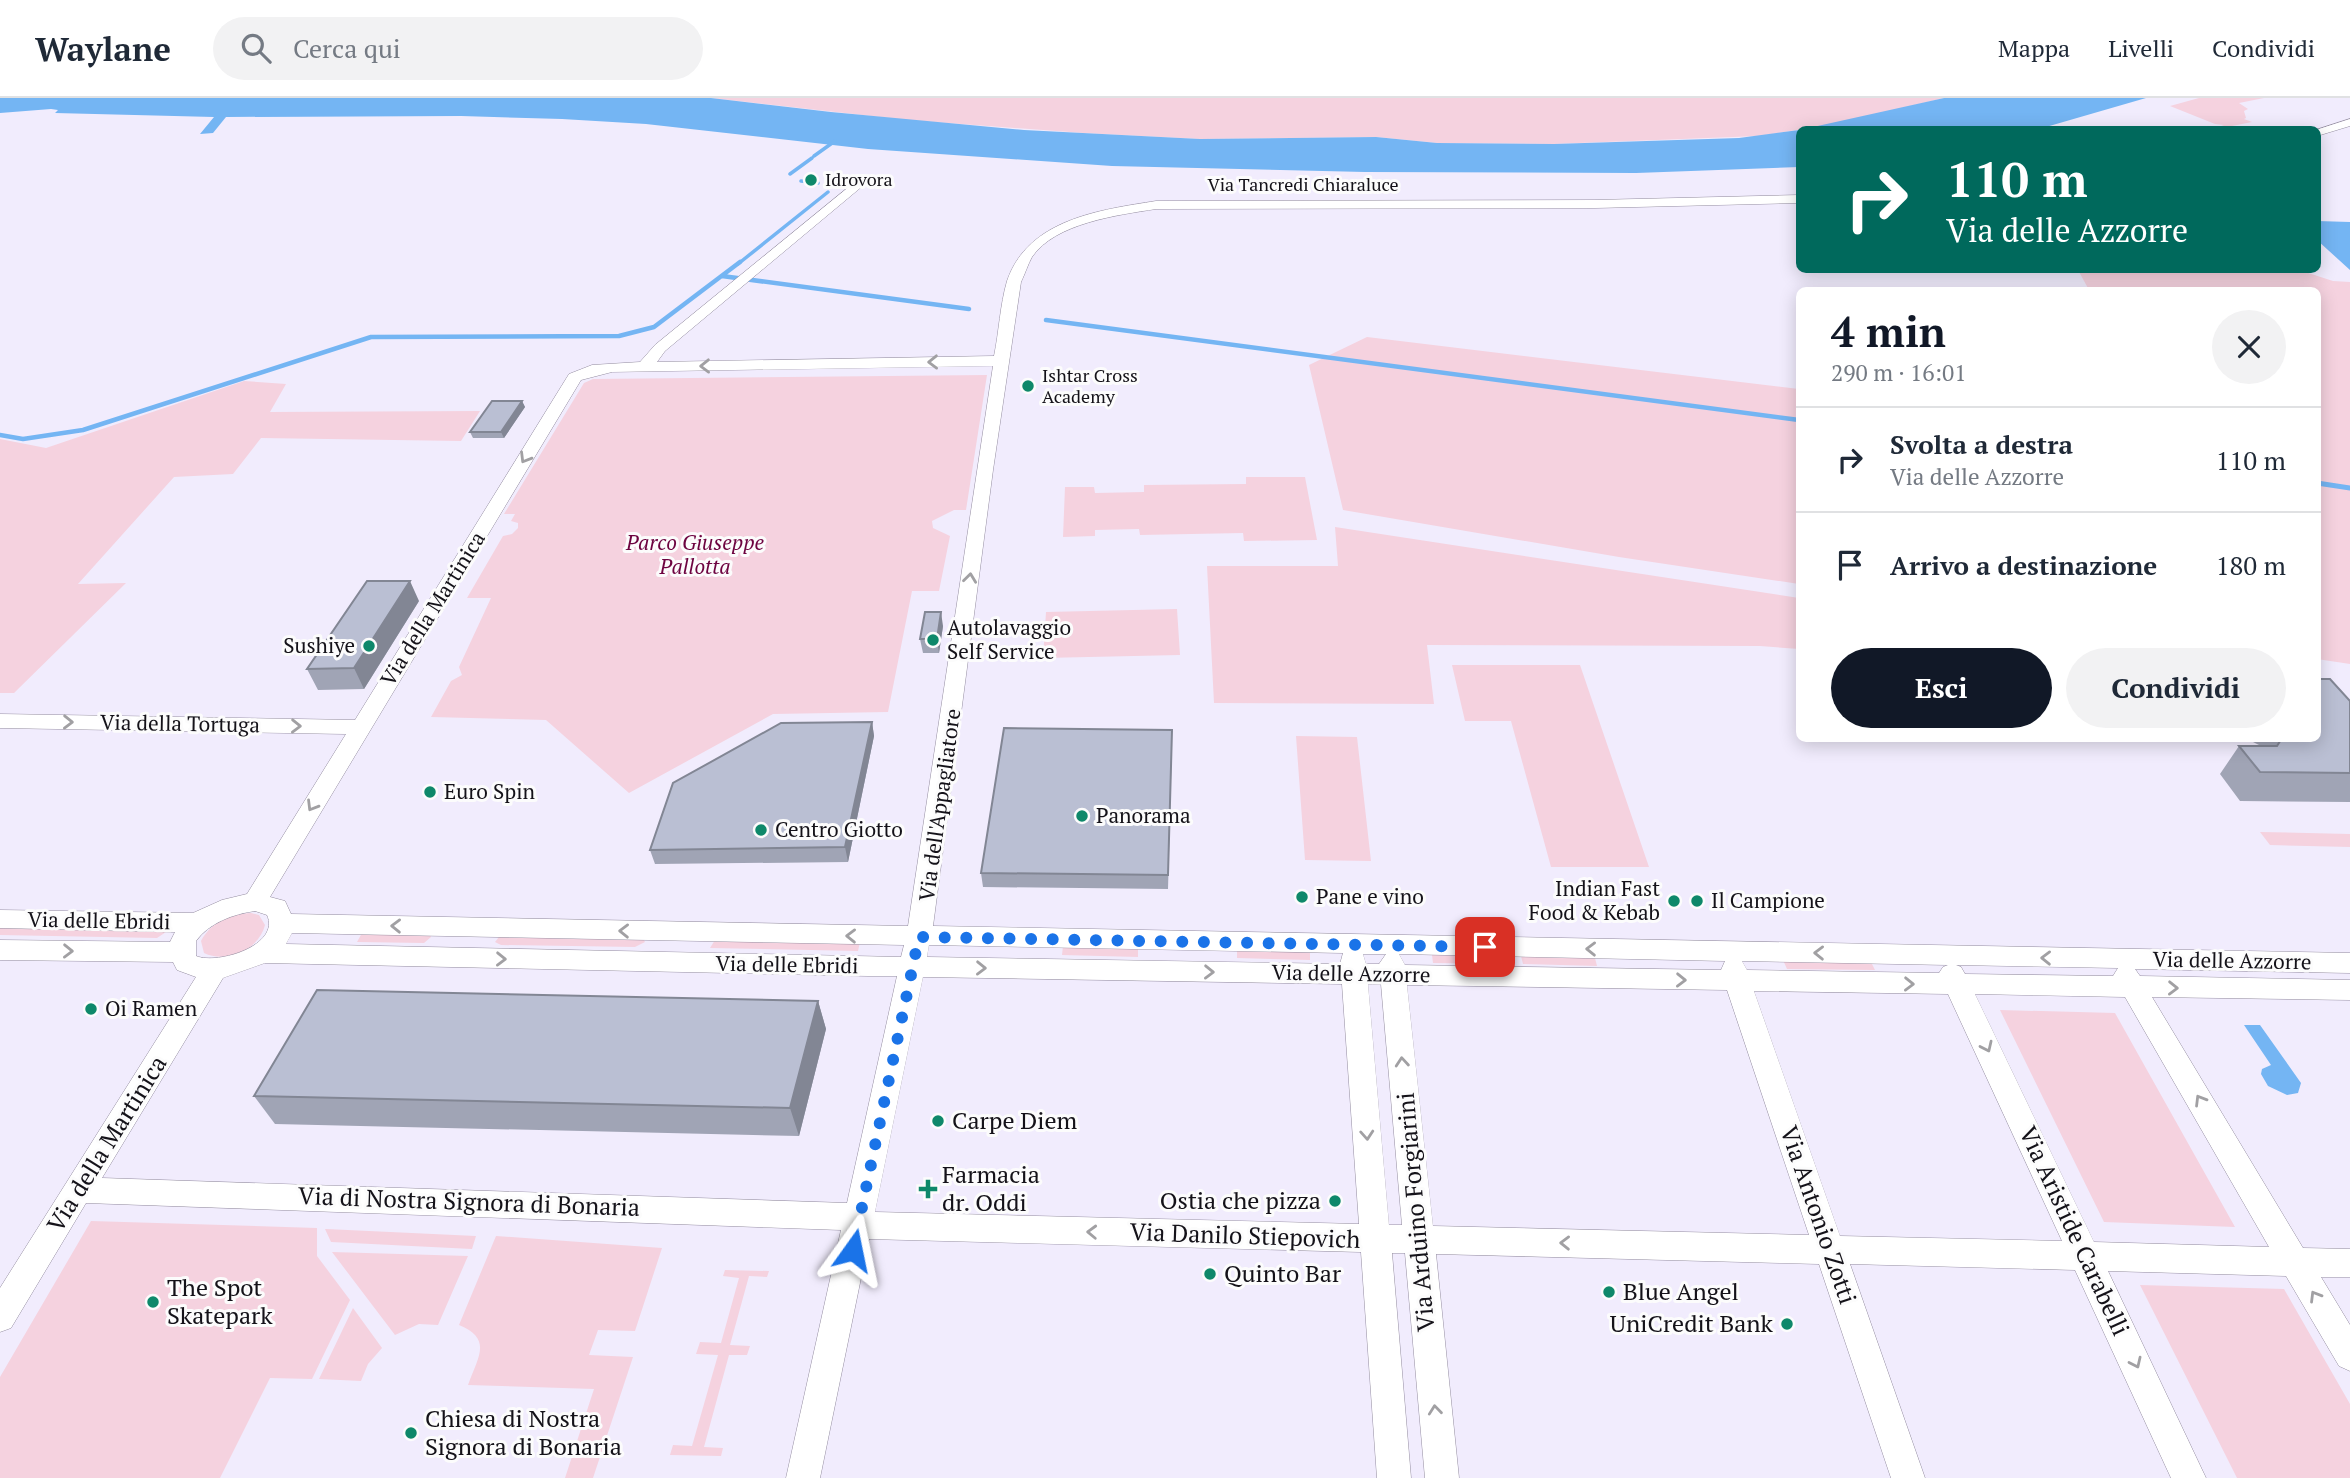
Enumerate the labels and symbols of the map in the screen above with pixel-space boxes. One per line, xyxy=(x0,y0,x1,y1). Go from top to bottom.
place label: Idrovora xyxy=(825,167,893,191)
marker: Idrovora xyxy=(803,172,819,188)
street label: Via Tancredi Chiaraluce xyxy=(1207,172,1399,196)
one-way arrow xyxy=(927,355,938,370)
one-way arrow xyxy=(700,358,710,374)
place label: Ishtar Cross Academy xyxy=(1042,363,1138,408)
marker: Ishtar Cross Academy xyxy=(1020,378,1036,394)
one-way arrow xyxy=(520,451,533,464)
street label: Via della Martinica xyxy=(373,526,491,691)
park label: Parco Giuseppe Pallotta xyxy=(625,528,765,580)
one-way arrow xyxy=(962,573,977,584)
place label: Autolavaggio Self Service xyxy=(947,613,1071,665)
place label: Sushiye xyxy=(283,631,355,659)
marker: Autolavaggio Self Service xyxy=(925,632,941,648)
marker: Sushiye xyxy=(361,638,377,654)
street label: Via dell'Appagliatore xyxy=(912,707,966,903)
street label: Via della Tortuga xyxy=(100,708,261,738)
one-way arrow xyxy=(63,715,74,730)
one-way arrow xyxy=(291,718,301,734)
place label: Euro Spin xyxy=(444,777,536,805)
marker: Euro Spin xyxy=(422,784,438,800)
one-way arrow xyxy=(308,799,321,812)
place label: Panorama xyxy=(1096,801,1191,829)
marker: Panorama xyxy=(1074,808,1090,824)
place label: Centro Giotto xyxy=(775,815,903,843)
marker: Centro Giotto xyxy=(753,822,769,838)
place label: Indian Fast Food & Kebab xyxy=(1529,874,1660,926)
place label: Pane e vino xyxy=(1316,882,1424,910)
place label: Il Campione xyxy=(1711,886,1825,914)
marker: Pane e vino xyxy=(1294,889,1310,905)
marker: Indian Fast Food & Kebab xyxy=(1666,893,1682,909)
marker: Il Campione xyxy=(1689,893,1705,909)
street label: Via delle Ebridi xyxy=(27,905,171,935)
pin xyxy=(1455,917,1515,977)
one-way arrow xyxy=(391,918,401,934)
one-way arrow xyxy=(618,923,629,938)
one-way arrow xyxy=(846,928,857,943)
one-way arrow xyxy=(1586,941,1596,957)
one-way arrow xyxy=(63,943,74,959)
street label: Via delle Azzorre xyxy=(2152,945,2312,975)
one-way arrow xyxy=(1813,946,1824,961)
street label: Via delle Ebridi xyxy=(715,949,859,979)
one-way arrow xyxy=(2041,950,2052,965)
one-way arrow xyxy=(496,951,507,967)
street label: Via delle Azzorre xyxy=(1271,958,1431,988)
one-way arrow xyxy=(977,960,987,976)
one-way arrow xyxy=(1204,964,1215,980)
one-way arrow xyxy=(1677,972,1687,988)
one-way arrow xyxy=(1904,976,1915,992)
one-way arrow xyxy=(2168,980,2179,996)
place label: Oi Ramen xyxy=(105,994,198,1022)
marker: Oi Ramen xyxy=(83,1001,99,1017)
one-way arrow xyxy=(1979,1039,1993,1052)
street label: Via della Martinica xyxy=(39,1049,173,1238)
one-way arrow xyxy=(1395,1056,1410,1067)
street label: Via Arduino Forgiarini xyxy=(1389,1091,1441,1333)
one-way arrow xyxy=(2195,1095,2208,1108)
place label: Carpe Diem xyxy=(952,1104,1078,1136)
marker: Carpe Diem xyxy=(930,1113,946,1129)
street label: Via Antonio Zotti xyxy=(1773,1121,1864,1308)
street label: Via Aristide Carabelli xyxy=(2012,1121,2137,1340)
one-way arrow xyxy=(1359,1130,1374,1141)
place label: Farmacia dr. Oddi xyxy=(942,1158,1040,1218)
street label: Via di Nostra Signora di Bonaria xyxy=(298,1179,641,1223)
marker: Farmacia dr. Oddi xyxy=(920,1181,936,1197)
place label: Ostia che pizza xyxy=(1160,1184,1321,1216)
marker: Ostia che pizza xyxy=(1327,1193,1343,1209)
position arrow xyxy=(816,1213,890,1287)
street label: Via Danilo Stiepovich xyxy=(1129,1215,1361,1255)
one-way arrow xyxy=(1087,1224,1098,1239)
one-way arrow xyxy=(1559,1236,1570,1251)
place label: Quinto Bar xyxy=(1224,1257,1342,1289)
marker: Quinto Bar xyxy=(1202,1266,1218,1282)
place label: The Spot Skatepark xyxy=(167,1271,273,1331)
place label: Blue Angel xyxy=(1623,1275,1739,1307)
marker: Blue Angel xyxy=(1601,1284,1617,1300)
one-way arrow xyxy=(2311,1291,2324,1304)
marker: The Spot Skatepark xyxy=(145,1294,161,1310)
place label: UniCredit Bank xyxy=(1610,1307,1774,1339)
marker: UniCredit Bank xyxy=(1779,1316,1795,1332)
one-way arrow xyxy=(2128,1356,2142,1368)
place label: Chiesa di Nostra Signora di Bonaria xyxy=(425,1402,622,1462)
one-way arrow xyxy=(1428,1404,1443,1415)
marker: Chiesa di Nostra Signora di Bonaria xyxy=(403,1425,419,1441)

